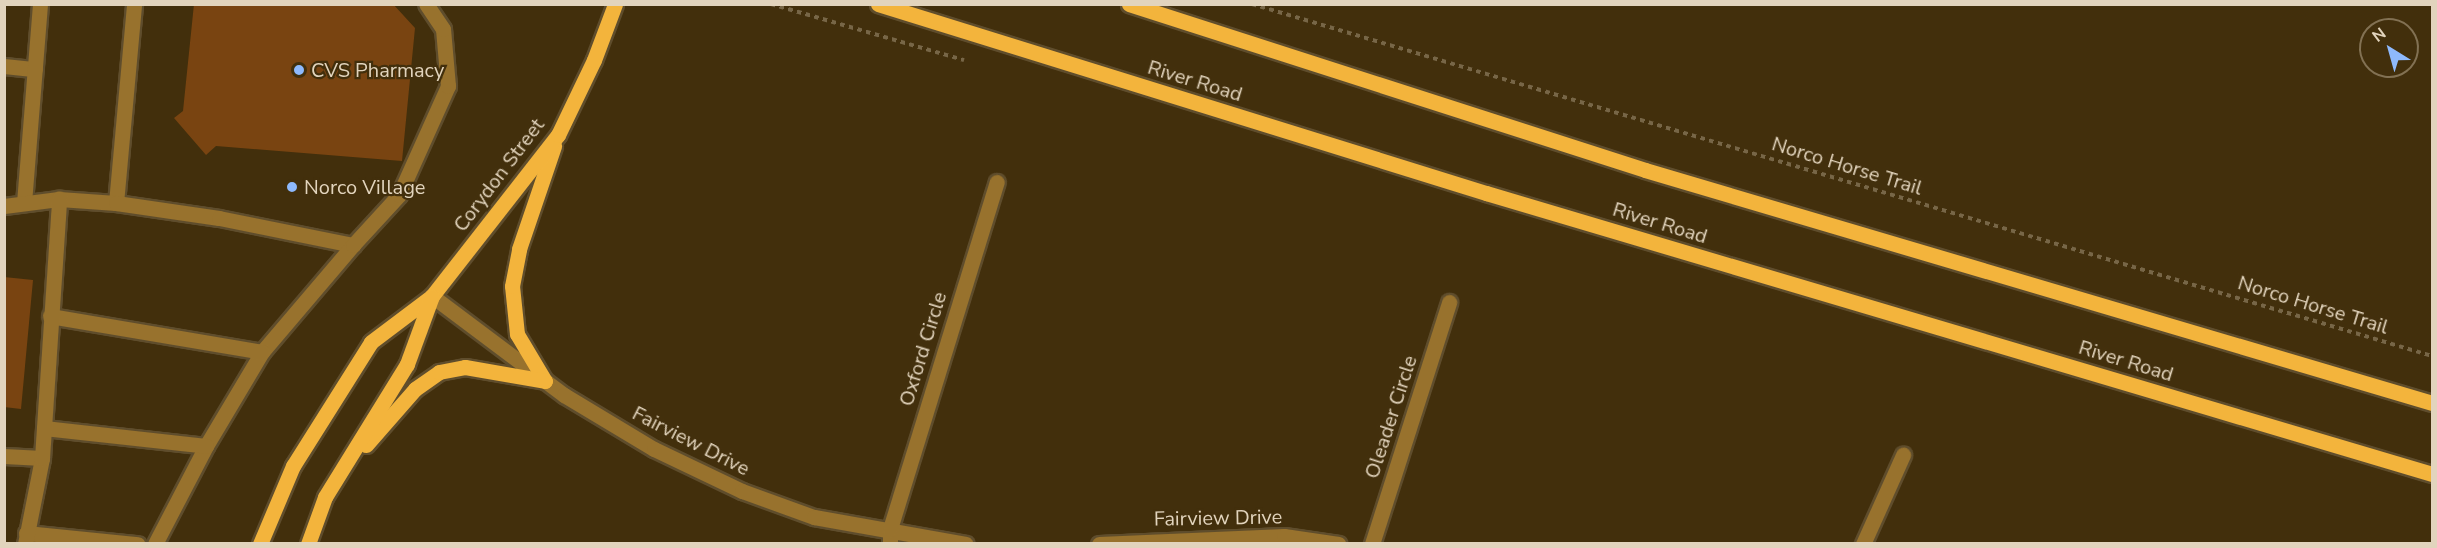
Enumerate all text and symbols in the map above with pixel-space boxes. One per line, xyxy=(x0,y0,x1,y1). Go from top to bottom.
north arrow xyxy=(2359,18,2419,78)
text: N xyxy=(2368,23,2391,48)
street label: River Road xyxy=(1145,55,1245,107)
place label: CVS Pharmacy xyxy=(311,58,444,82)
marker: CVS Pharmacy xyxy=(292,63,306,77)
street label: Corydon Street xyxy=(449,114,549,236)
street label: Norco Horse Trail xyxy=(1769,132,1925,200)
place label: Norco Village xyxy=(304,175,425,199)
marker: Norco Village xyxy=(285,180,299,194)
street label: River Road xyxy=(1610,197,1710,249)
street label: Norco Horse Trail xyxy=(2235,271,2391,339)
street label: Oxford Circle xyxy=(894,289,952,409)
street label: River Road xyxy=(2076,335,2176,387)
street label: Oleader Circle xyxy=(1360,352,1422,482)
street label: Fairview Drive xyxy=(628,401,754,481)
street label: Fairview Drive xyxy=(1154,505,1282,531)

